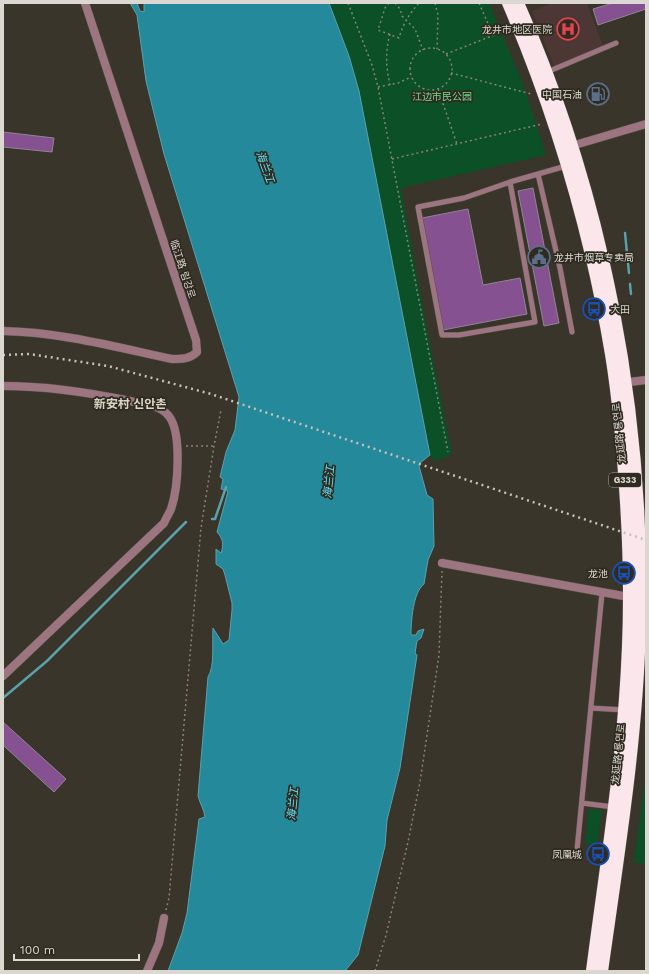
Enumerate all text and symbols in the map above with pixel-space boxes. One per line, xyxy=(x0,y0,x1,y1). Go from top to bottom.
hospital icon: 龙井市地区医院 xyxy=(555,16,581,42)
place label: 龙井市地区医院 xyxy=(482,24,552,35)
fuel station icon: 中国石油 xyxy=(585,81,611,107)
place label: 中国石油 xyxy=(542,89,582,100)
park label: 江边市民公园 xyxy=(412,91,472,102)
water label: 海兰江 xyxy=(253,149,277,186)
street label: 临江路 림강로 xyxy=(168,238,198,300)
public building icon: 龙井市烟草专卖局 xyxy=(526,244,552,270)
place label: 龙井市烟草专卖局 xyxy=(554,252,634,263)
bus stop icon: 大田 xyxy=(581,296,607,322)
place label: 大田 xyxy=(610,304,630,315)
district label: 新安村 신안촌 xyxy=(94,397,166,411)
street label: 龙延路 룡연로 xyxy=(610,402,628,464)
water label: 海兰江 xyxy=(321,464,337,499)
road number: G333 xyxy=(609,473,641,487)
bus stop icon: 龙池 xyxy=(611,560,637,586)
place label: 龙池 xyxy=(588,568,608,579)
street label: 龙延路 룡연로 xyxy=(609,723,627,785)
water label: 海兰江 xyxy=(285,786,301,821)
bus stop icon: 凤凰城 xyxy=(585,841,611,867)
place label: 凤凰城 xyxy=(552,849,582,860)
scale bar xyxy=(14,936,139,962)
text: 100 m xyxy=(20,943,55,957)

